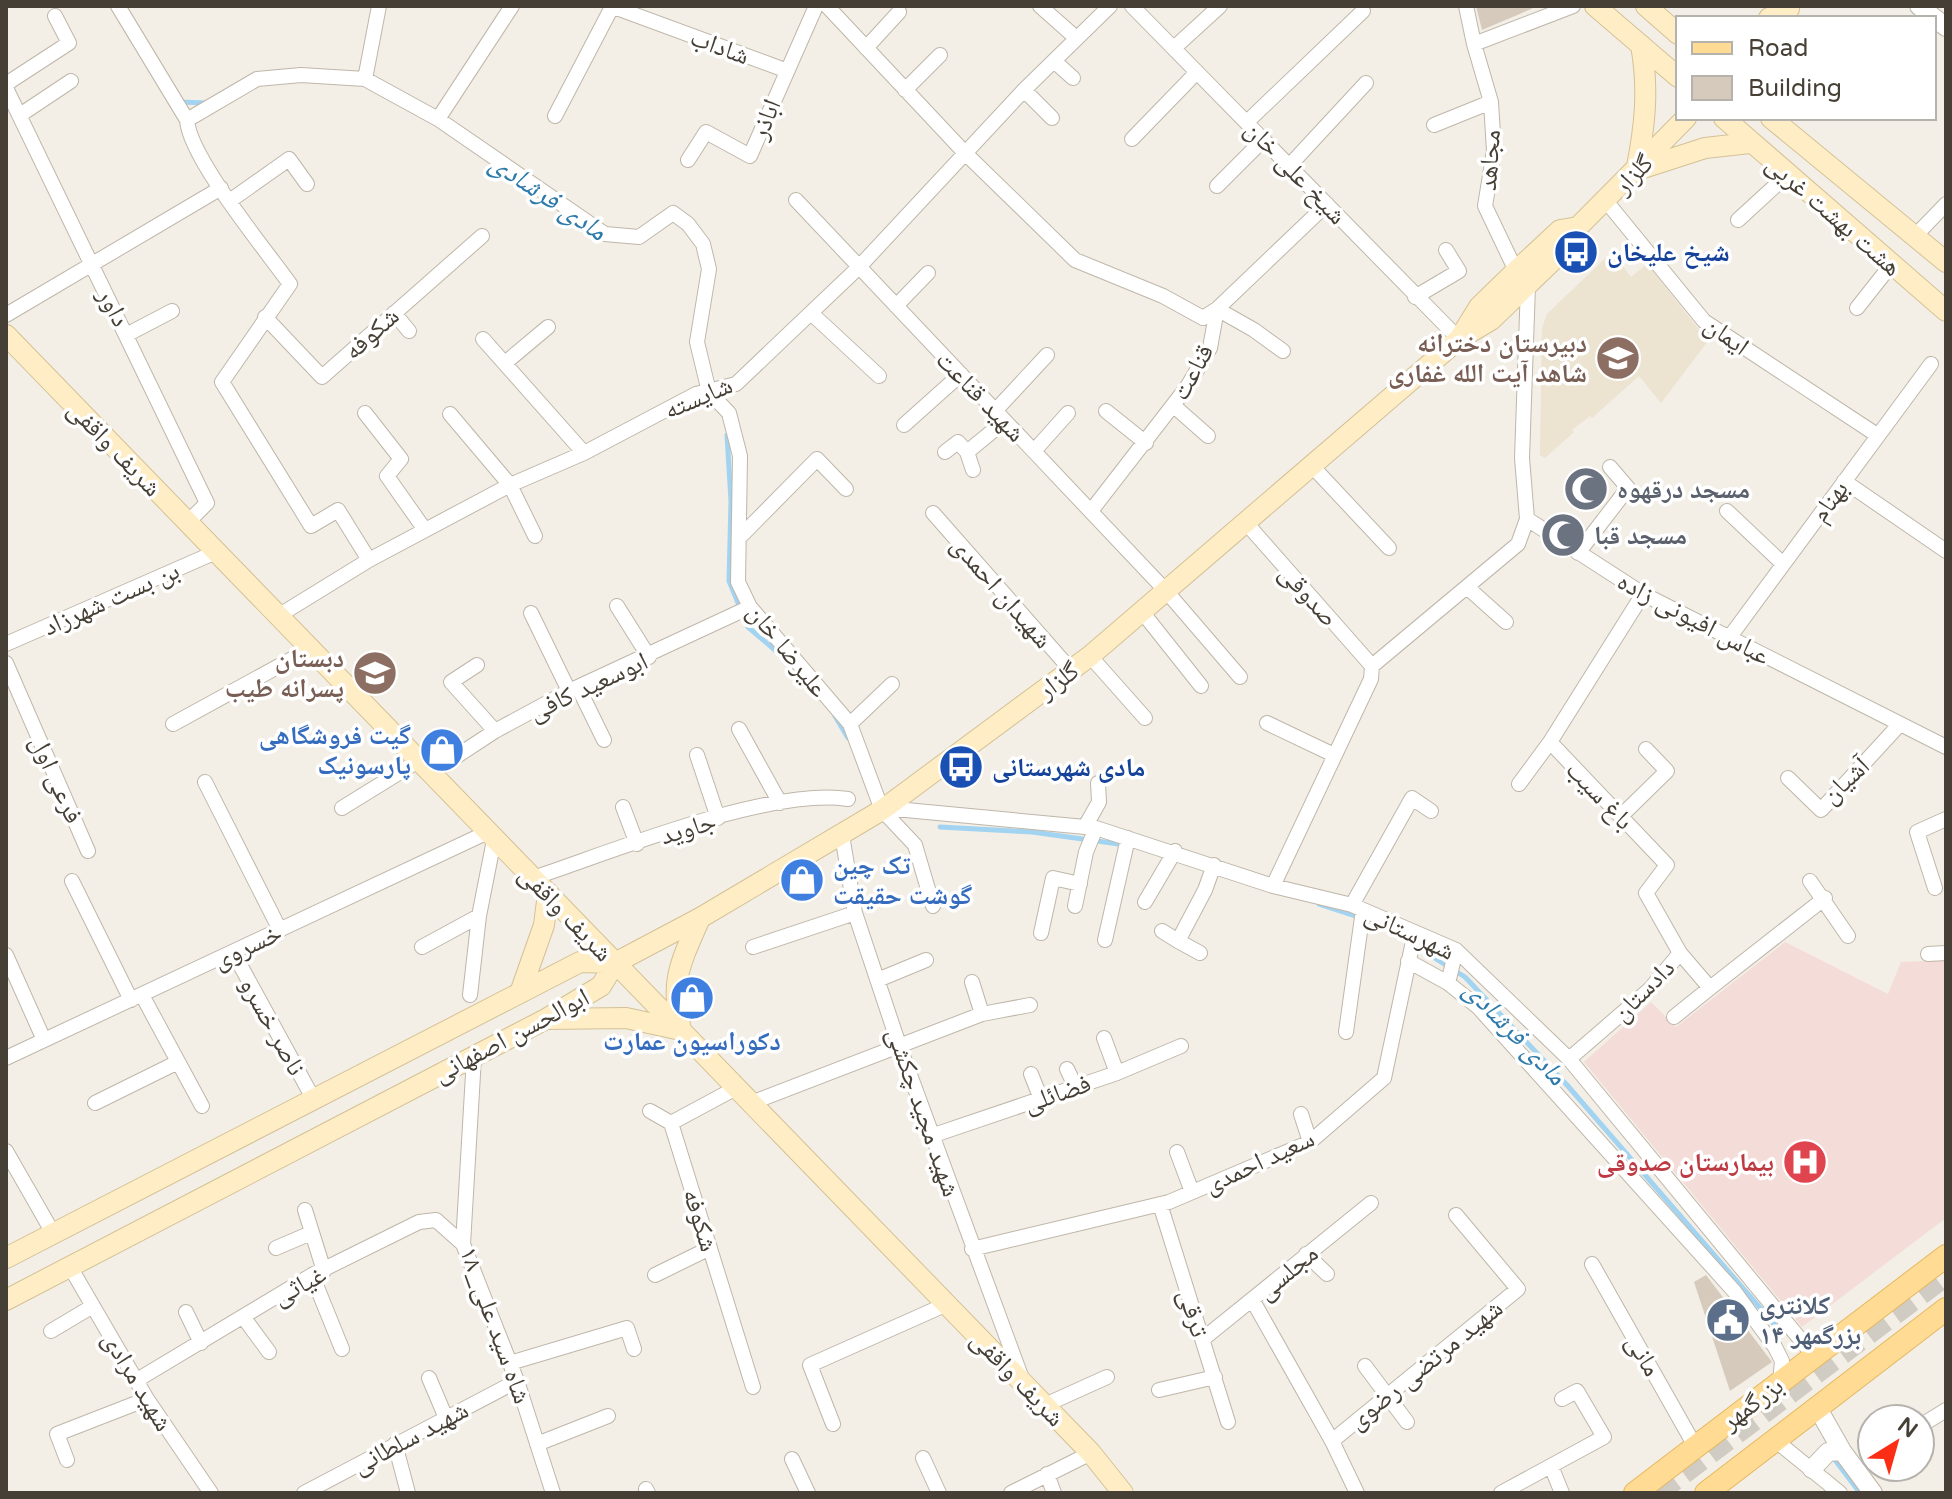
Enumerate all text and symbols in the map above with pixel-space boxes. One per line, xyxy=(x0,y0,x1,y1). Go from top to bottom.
legend xyxy=(1676,16,1936,120)
street label: شاداب xyxy=(686,22,754,71)
text: Road xyxy=(1748,34,1808,63)
text: Building xyxy=(1748,74,1842,103)
street label: اباذر xyxy=(743,95,787,145)
street label: شیخ علی خان xyxy=(1238,114,1353,232)
street label: مجاهد xyxy=(1472,128,1507,192)
water label: مادی فرشادی xyxy=(484,145,613,248)
street label: گلزار xyxy=(1606,148,1660,202)
street label: هشت بهشت غربی xyxy=(1760,148,1908,283)
bus stop icon: شیخ علیخان xyxy=(1552,228,1600,276)
place label: شیخ علیخان xyxy=(1607,237,1730,269)
street label: داور xyxy=(90,282,136,332)
street label: شکوفه xyxy=(337,300,405,366)
street label: ایمان xyxy=(1698,309,1755,362)
place label: دبیرستان دخترانه شاهد آیت الله غفاری xyxy=(1388,328,1587,389)
school or university icon: دبیرستان دخترانه شاهد آیت الله غفاری xyxy=(1594,334,1642,382)
street label: قناعت xyxy=(1164,339,1220,406)
street label: شهید قناعت xyxy=(930,344,1032,448)
street label: شایسته xyxy=(659,369,737,426)
street label: شریف واقفی xyxy=(61,394,168,503)
mosque icon: مسجد درقهوه xyxy=(1562,465,1610,513)
place label: مسجد درقهوه xyxy=(1617,474,1750,505)
street label: بهنام xyxy=(1804,474,1856,529)
mosque icon: مسجد قبا xyxy=(1539,511,1587,559)
place label: مسجد قبا xyxy=(1594,520,1687,551)
street label: شهیدان احمدی xyxy=(944,530,1059,655)
street label: بن بست شهرزاد xyxy=(38,555,184,642)
street label: صدوقی xyxy=(1272,558,1345,633)
street label: عباس افیونی زاده xyxy=(1612,565,1775,672)
street label: علیرضا خان xyxy=(740,597,835,703)
place label: دبستان پسرانه طیب xyxy=(225,643,344,704)
street label: ابوسعید کافی xyxy=(524,645,653,728)
school or university icon: دبستان پسرانه طیب xyxy=(351,649,399,697)
street label: گلزار xyxy=(1031,655,1085,706)
place label: گیت فروشگاهی پارسونیک xyxy=(259,720,411,781)
shop icon: گیت فروشگاهی پارسونیک xyxy=(418,726,466,774)
street label: فرعی اول xyxy=(23,730,90,828)
bus stop icon: مادی شهرستانی xyxy=(937,743,985,791)
street label: آشیان xyxy=(1815,750,1877,810)
place label: مادی شهرستانی xyxy=(992,752,1145,783)
street label: باغ سیب xyxy=(1559,754,1640,836)
street label: جاوید xyxy=(657,805,720,852)
place label: تک چین گوشت حقیقت xyxy=(833,850,973,911)
shop icon: تک چین گوشت حقیقت xyxy=(778,856,826,904)
street label: شریف واقفی xyxy=(512,859,619,968)
street label: شهرستانی xyxy=(1360,898,1460,967)
street label: خسروی xyxy=(208,917,287,976)
street label: دادستان xyxy=(1606,953,1681,1028)
street label: ناصر خسرو xyxy=(233,972,312,1081)
water label: مادی فرشادی xyxy=(1457,973,1574,1093)
shop icon: دکوراسیون عمارت xyxy=(668,974,716,1022)
street label: ابوالحسن اصفهانی xyxy=(428,981,594,1089)
street label: شهید مجید چکشی xyxy=(880,1024,967,1201)
place label: دکوراسیون عمارت xyxy=(603,1026,781,1057)
street label: فضائلی xyxy=(1019,1068,1095,1119)
street label: سعید احمدی xyxy=(1199,1122,1319,1200)
hospital icon: بیمارستان صدوقی xyxy=(1781,1138,1829,1186)
place label: بیمارستان صدوقی xyxy=(1597,1147,1774,1178)
street label: شکوفه xyxy=(676,1185,725,1255)
street label: مجلسی xyxy=(1250,1238,1324,1307)
street label: ۱۸_شاه سید علی xyxy=(453,1243,538,1408)
street label: غیاثی xyxy=(267,1259,331,1312)
street label: ترقی xyxy=(1172,1286,1215,1341)
place label: کلانتری ۱۴ بزرگمهر xyxy=(1759,1290,1861,1351)
street label: شهید مرتضی رضوی xyxy=(1342,1292,1509,1436)
public building icon: کلانتری ۱۴ بزرگمهر xyxy=(1704,1296,1752,1344)
street label: شریف واقفی xyxy=(964,1324,1071,1433)
street label: شهید مرادی xyxy=(96,1326,179,1437)
street label: مانی xyxy=(1619,1329,1668,1382)
street label: بزرگمهر xyxy=(1714,1370,1789,1437)
street label: شهید سلطانی xyxy=(347,1394,474,1481)
north arrow xyxy=(1856,1403,1936,1483)
text: N xyxy=(1893,1412,1922,1444)

